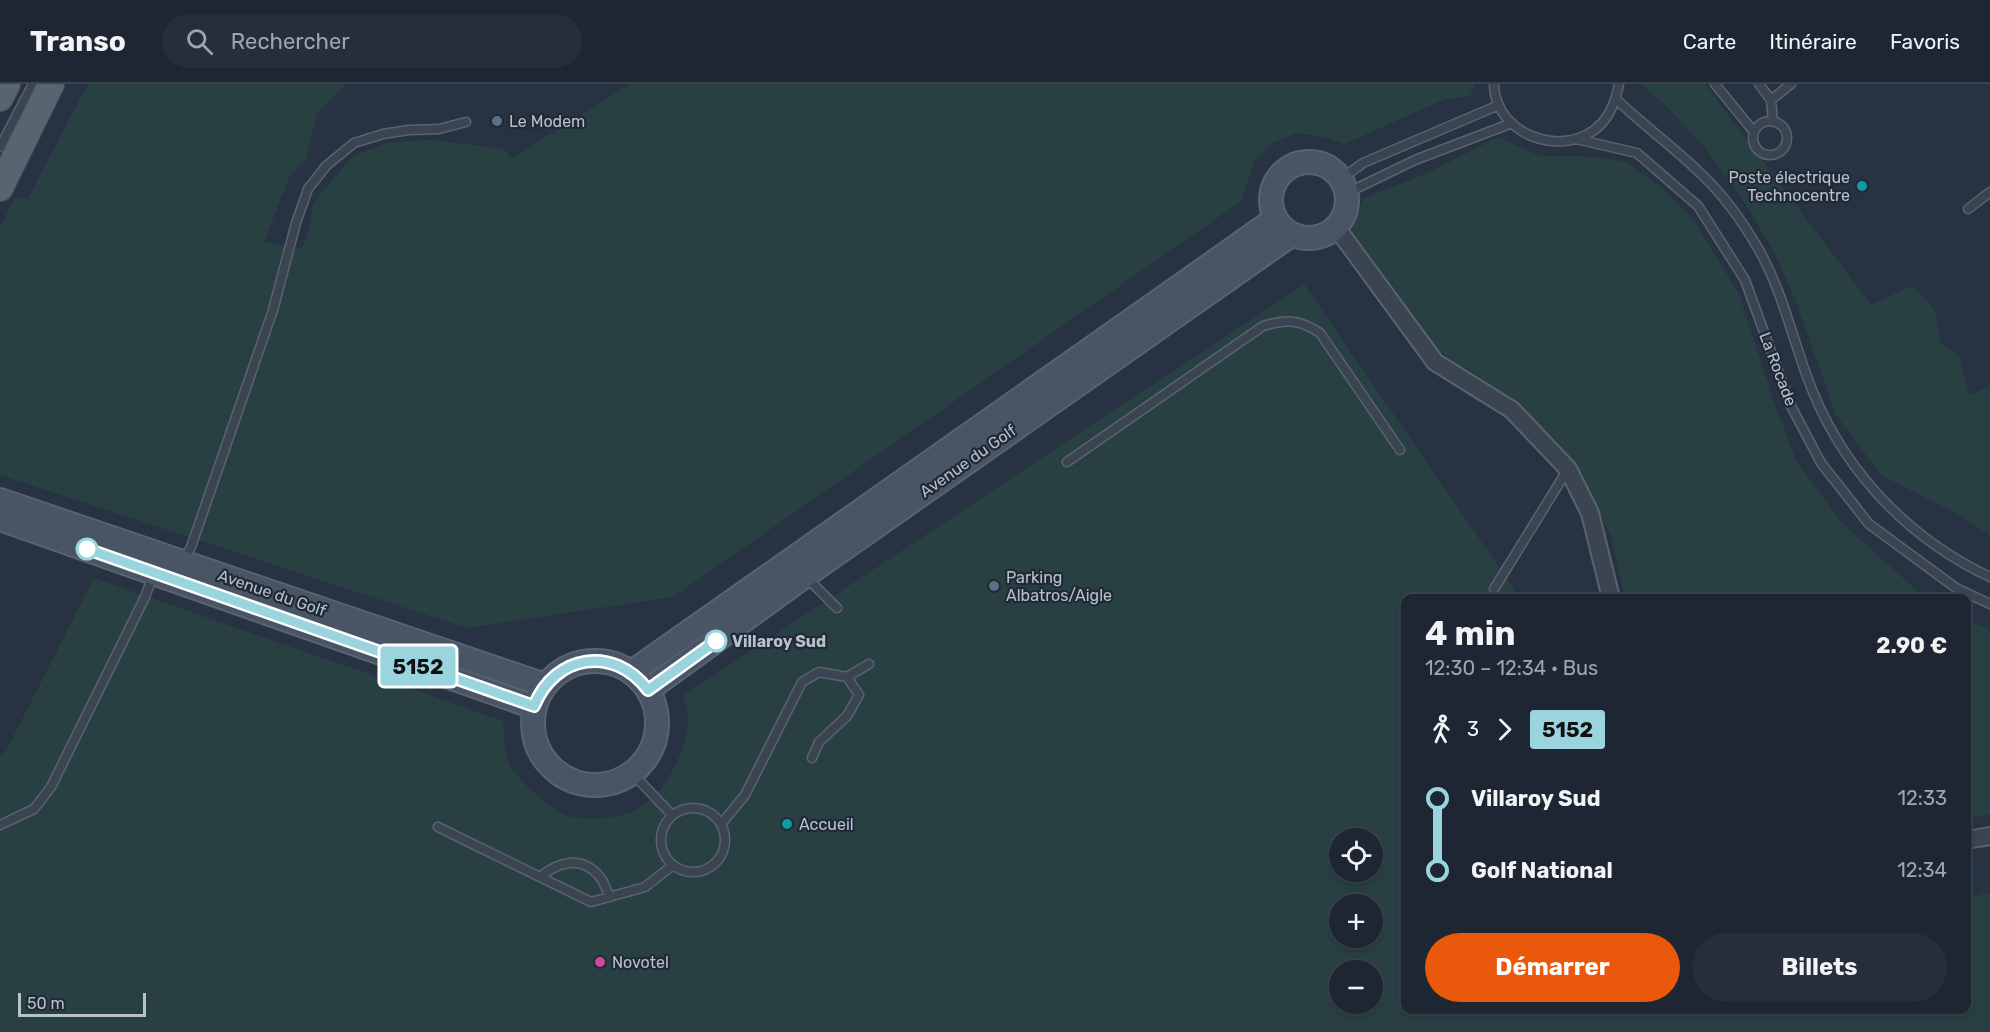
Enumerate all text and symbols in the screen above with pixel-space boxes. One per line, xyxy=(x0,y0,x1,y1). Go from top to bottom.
search box xyxy=(162,14,582,68)
text: Transo xyxy=(30,25,126,58)
icon: search xyxy=(183,25,216,58)
text: Rechercher xyxy=(231,28,350,55)
text: Carte xyxy=(1683,29,1736,54)
text: Itinéraire xyxy=(1769,29,1857,54)
text: Favoris xyxy=(1890,29,1960,54)
place label: Le Modem xyxy=(509,112,585,131)
marker: Le Modem xyxy=(490,114,504,128)
place label: Poste électrique Technocentre xyxy=(1728,168,1850,205)
marker: Poste électrique Technocentre xyxy=(1855,179,1869,193)
street label: La Rocade xyxy=(1755,329,1801,409)
street label: Avenue du Golf xyxy=(916,420,1020,501)
unlabelled marker xyxy=(76,538,98,560)
street label: Avenue du Golf xyxy=(215,566,329,621)
place label: Parking Albatros/Aigle xyxy=(1006,568,1112,605)
marker: Parking Albatros/Aigle xyxy=(987,579,1001,593)
text: 4 min xyxy=(1425,614,1515,653)
marker: Villaroy Sud xyxy=(705,630,727,652)
place label: Villaroy Sud xyxy=(732,632,826,651)
text: 2.90 € xyxy=(1876,632,1947,659)
line badge: 5152 xyxy=(376,646,460,686)
text: 5152 xyxy=(392,654,444,679)
text: 12:30 – 12:34 · Bus xyxy=(1425,656,1598,680)
icon: walk xyxy=(1425,713,1458,746)
icon: forward xyxy=(1488,713,1521,746)
text: 3 xyxy=(1467,717,1479,741)
text: 5152 xyxy=(1542,717,1593,742)
text: Villaroy Sud xyxy=(1471,785,1601,812)
text: 12:33 xyxy=(1898,786,1947,810)
place label: Accueil xyxy=(799,815,854,834)
marker: Accueil xyxy=(780,817,794,831)
map controls xyxy=(1329,828,1383,1014)
button: locate xyxy=(1329,828,1383,882)
text: Golf National xyxy=(1471,857,1613,884)
text: 12:34 xyxy=(1897,858,1947,882)
button: + xyxy=(1329,894,1383,948)
button: Démarrer xyxy=(1425,933,1680,1002)
button: Billets xyxy=(1692,933,1947,1002)
place label: Novotel xyxy=(612,953,669,972)
marker: Novotel xyxy=(593,955,607,969)
button: − xyxy=(1329,960,1383,1014)
scale bar xyxy=(18,990,146,1018)
text: 50 m xyxy=(27,994,65,1013)

